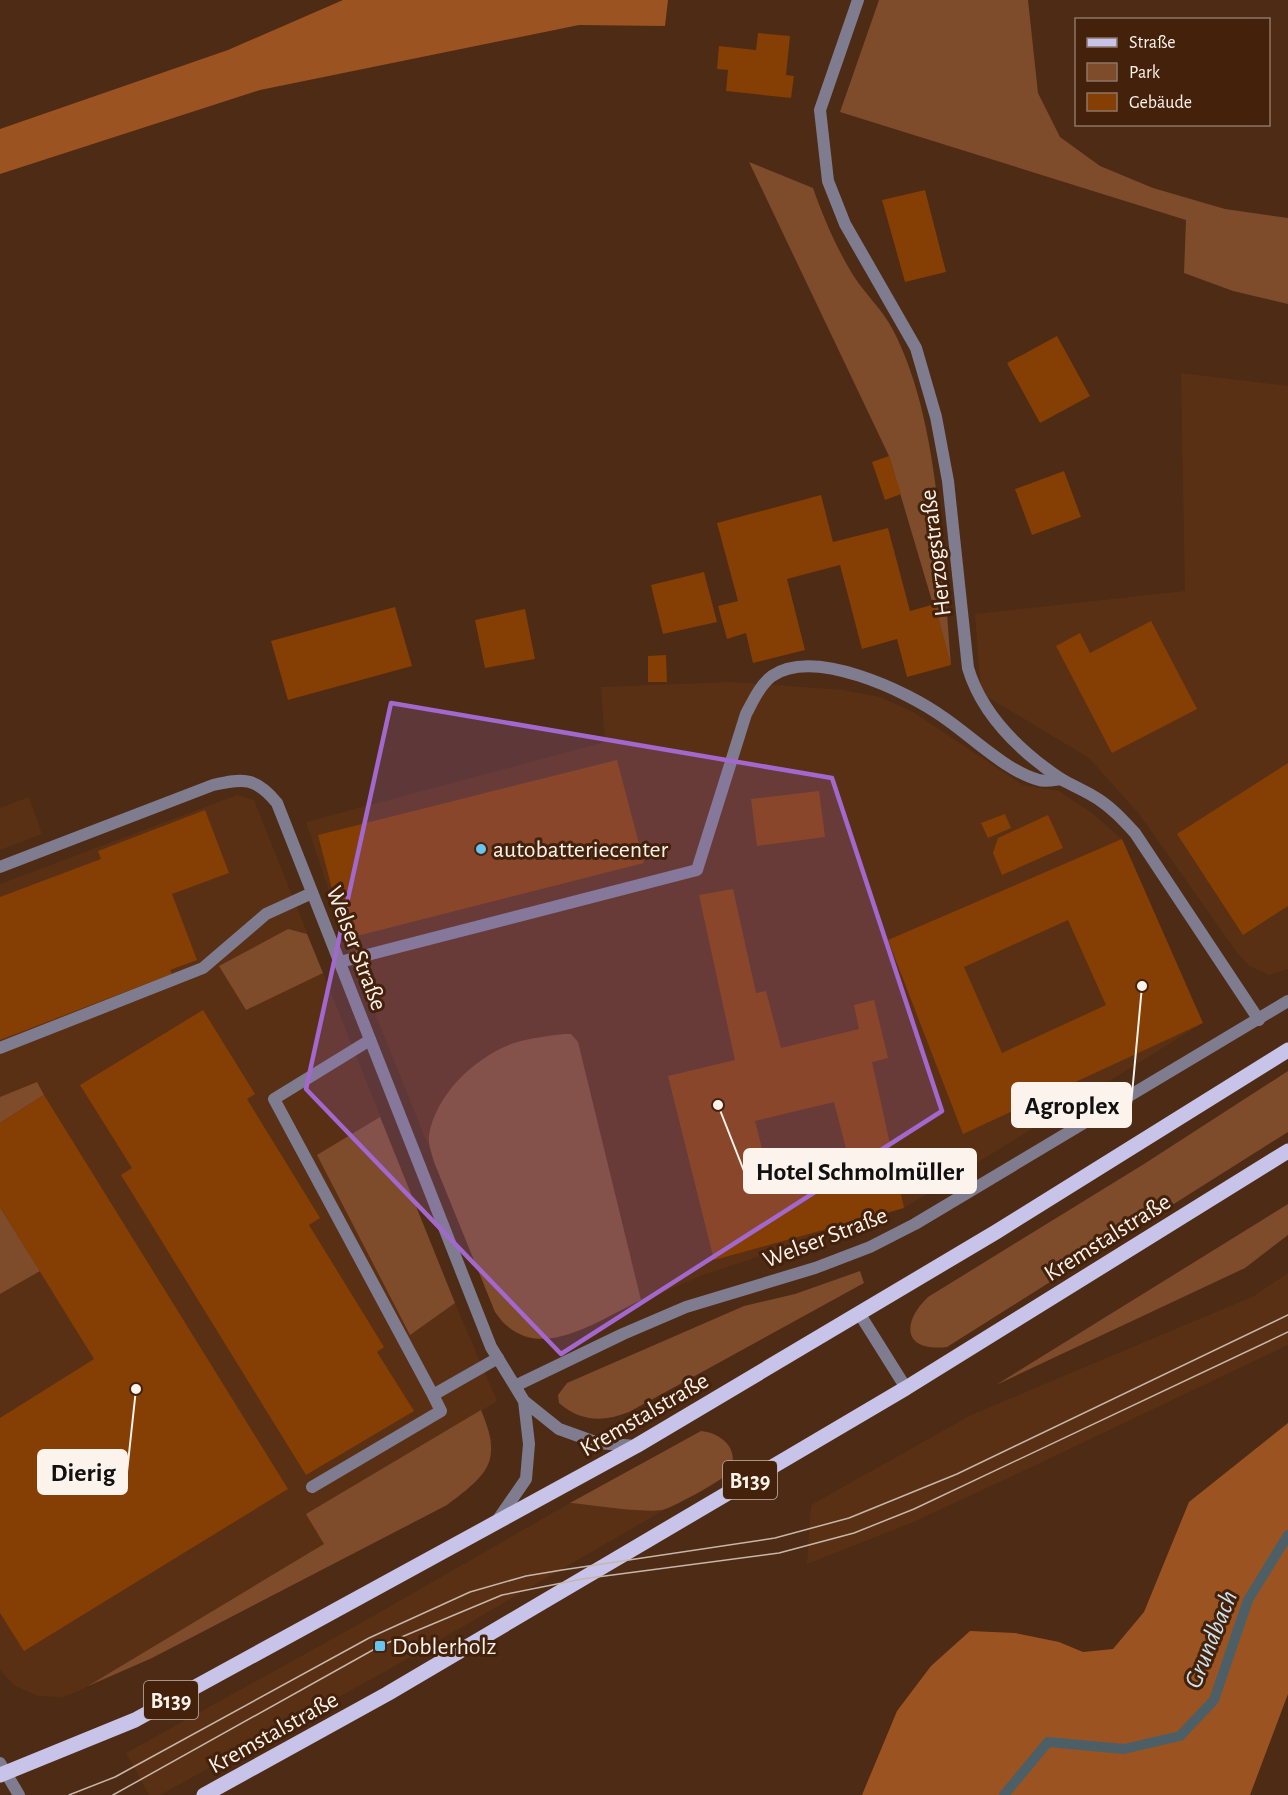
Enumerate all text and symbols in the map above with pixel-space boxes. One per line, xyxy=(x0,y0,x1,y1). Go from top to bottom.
legend xyxy=(1075,18,1270,126)
text: Straße xyxy=(1129,34,1175,52)
text: Park xyxy=(1129,64,1161,82)
text: Gebäude xyxy=(1129,94,1192,112)
street label: Herzogstraße xyxy=(916,488,956,618)
place label: autobatteriecenter xyxy=(493,838,669,862)
marker: autobatteriecenter xyxy=(474,842,488,856)
street label: Welser Straße xyxy=(321,883,391,1014)
callout: Agroplex xyxy=(1012,1083,1131,1127)
text: Agroplex xyxy=(1024,1093,1120,1119)
callout: Hotel Schmolmüller xyxy=(744,1149,976,1193)
text: Hotel Schmolmüller xyxy=(756,1159,964,1185)
street label: Kremstalstraße xyxy=(1040,1190,1175,1286)
street label: Welser Straße xyxy=(760,1203,891,1273)
street label: Kremstalstraße xyxy=(576,1368,713,1461)
callout: Dierig xyxy=(38,1450,127,1494)
text: Dierig xyxy=(51,1460,116,1486)
road number: B139 xyxy=(723,1461,777,1499)
water label: Grundbach xyxy=(1180,1587,1242,1692)
place label: Doblerholz xyxy=(392,1635,497,1659)
marker: Doblerholz xyxy=(373,1639,387,1653)
road number: B139 xyxy=(144,1681,198,1719)
street label: Kremstalstraße xyxy=(205,1687,342,1778)

